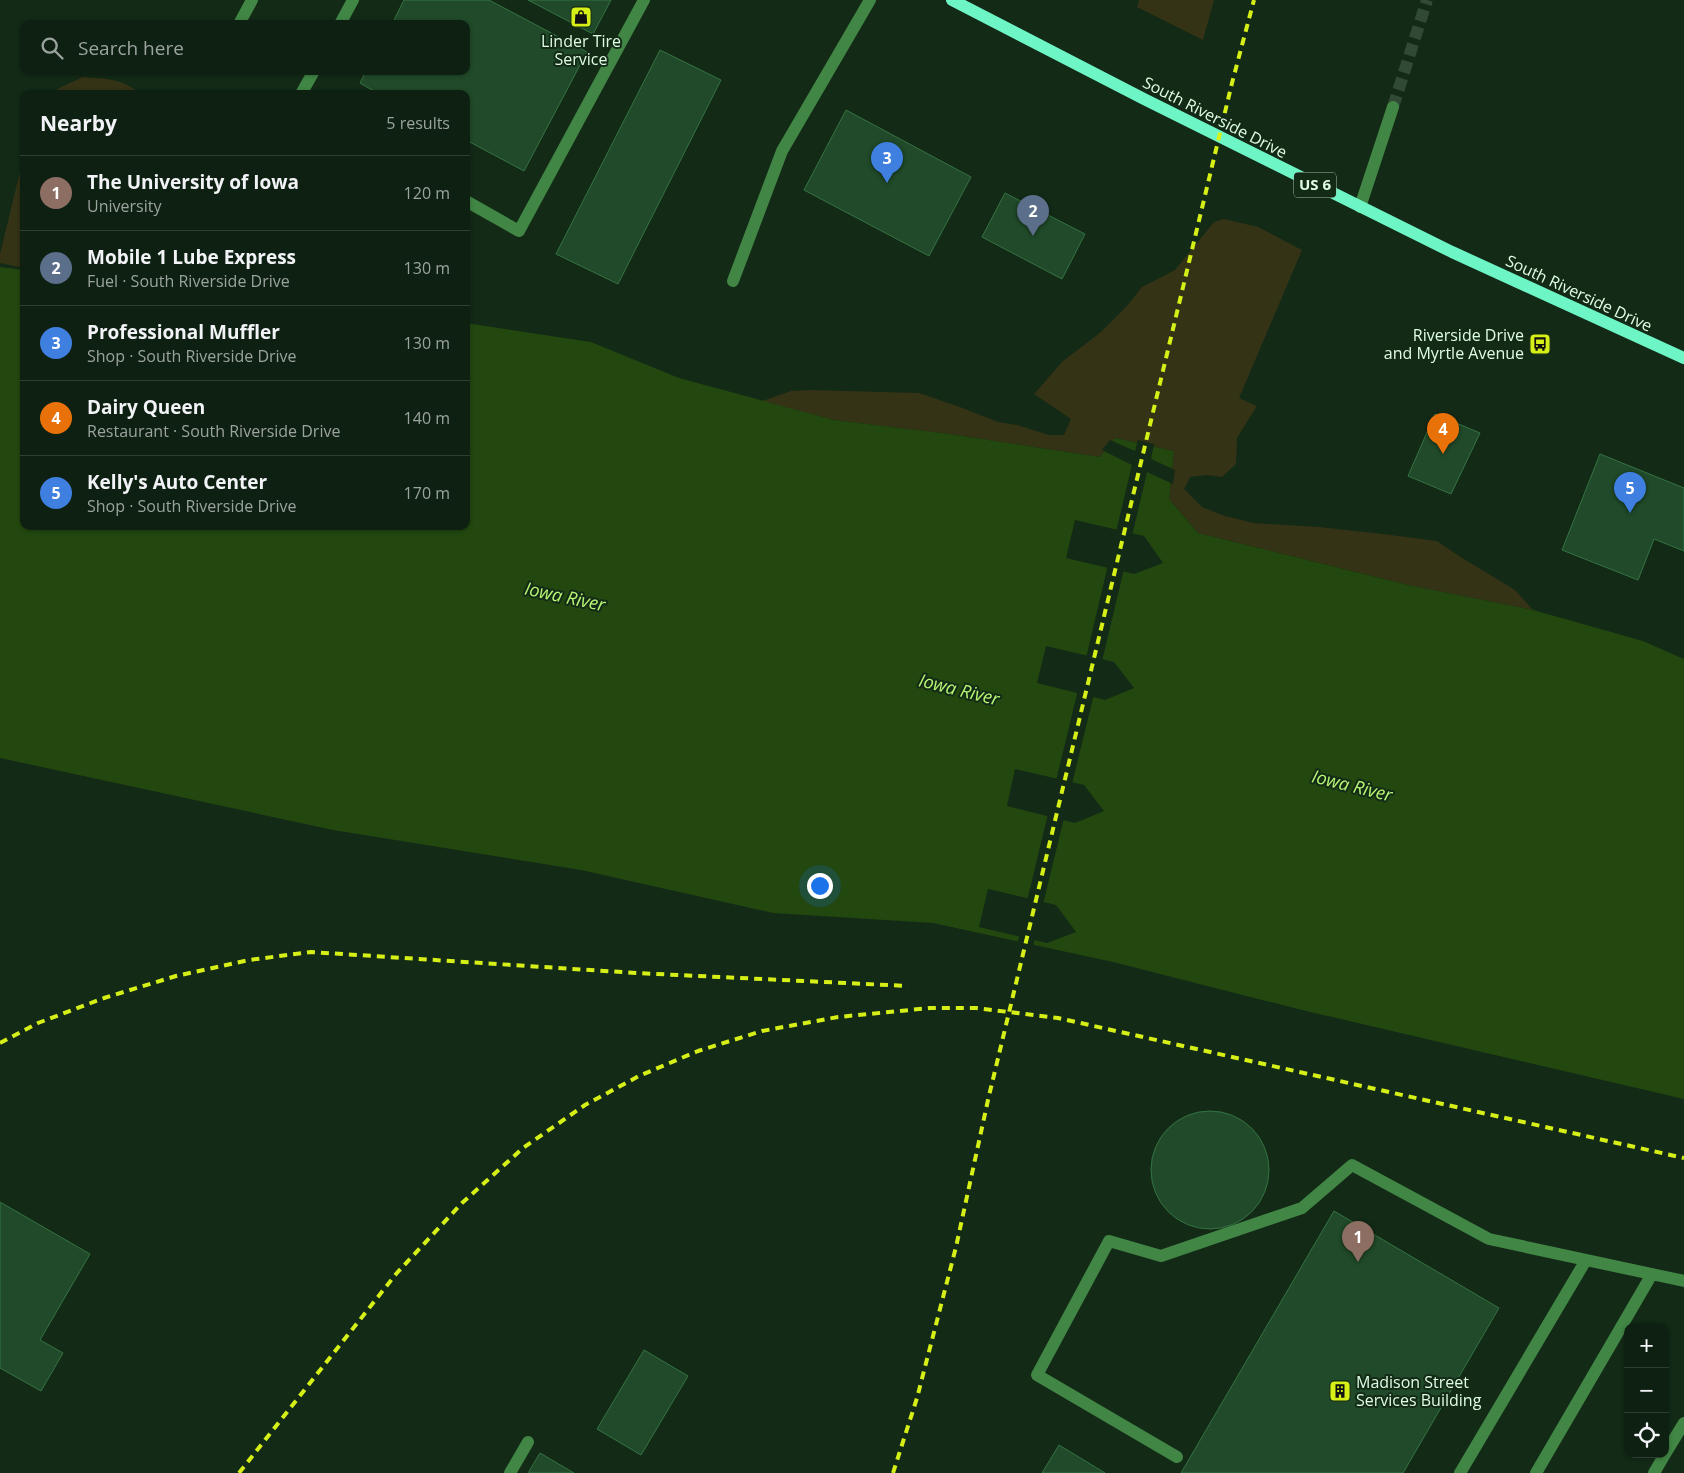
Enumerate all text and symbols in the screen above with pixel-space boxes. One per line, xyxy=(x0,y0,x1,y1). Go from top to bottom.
shop icon: Linder Tire Service xyxy=(569,5,593,29)
search box xyxy=(20,20,470,75)
place label: Linder Tire Service xyxy=(541,30,621,70)
icon: search xyxy=(38,34,66,62)
text: Search here xyxy=(78,35,184,61)
street label: South Riverside Drive xyxy=(1139,71,1291,163)
text: Nearby xyxy=(40,109,117,137)
text: 5 results xyxy=(386,112,450,134)
pin: 3 xyxy=(871,142,903,183)
text: The University of Iowa xyxy=(87,169,299,195)
road number: US 6 xyxy=(1294,172,1336,198)
text: 1 xyxy=(51,182,61,204)
text: 120 m xyxy=(404,182,450,204)
text: University xyxy=(87,195,161,217)
pin: 2 xyxy=(1017,195,1049,236)
text: Mobile 1 Lube Express xyxy=(87,244,296,270)
street label: South Riverside Drive xyxy=(1502,249,1656,337)
text: 2 xyxy=(51,257,61,279)
text: 130 m xyxy=(404,257,450,279)
text: Fuel · South Riverside Drive xyxy=(87,270,290,292)
text: Professional Muffler xyxy=(87,319,280,345)
place label: Riverside Drive and Myrtle Avenue xyxy=(1384,324,1524,364)
text: 3 xyxy=(51,332,61,354)
text: 130 m xyxy=(404,332,450,354)
bus stop icon: Riverside Drive and Myrtle Avenue xyxy=(1528,332,1552,356)
text: Shop · South Riverside Drive xyxy=(87,345,297,367)
text: Dairy Queen xyxy=(87,394,205,420)
text: 4 xyxy=(51,407,61,429)
text: 140 m xyxy=(404,407,450,429)
pin: 4 xyxy=(1427,413,1459,454)
text: Restaurant · South Riverside Drive xyxy=(87,420,340,442)
text: Kelly's Auto Center xyxy=(87,469,267,495)
pin: 5 xyxy=(1614,472,1646,513)
text: 5 xyxy=(51,482,61,504)
text: 170 m xyxy=(404,482,450,504)
text: Shop · South Riverside Drive xyxy=(87,495,297,517)
water label: Iowa River xyxy=(523,576,609,616)
water label: Iowa River xyxy=(917,667,1003,711)
water label: Iowa River xyxy=(1310,763,1396,807)
your location xyxy=(807,873,833,899)
pin: 1 xyxy=(1342,1221,1374,1262)
map controls xyxy=(1624,1323,1669,1458)
button: + xyxy=(1624,1323,1669,1368)
button: − xyxy=(1624,1368,1669,1413)
place label: Madison Street Services Building xyxy=(1356,1371,1482,1411)
building icon: Madison Street Services Building xyxy=(1328,1379,1352,1403)
button: locate xyxy=(1624,1413,1669,1458)

